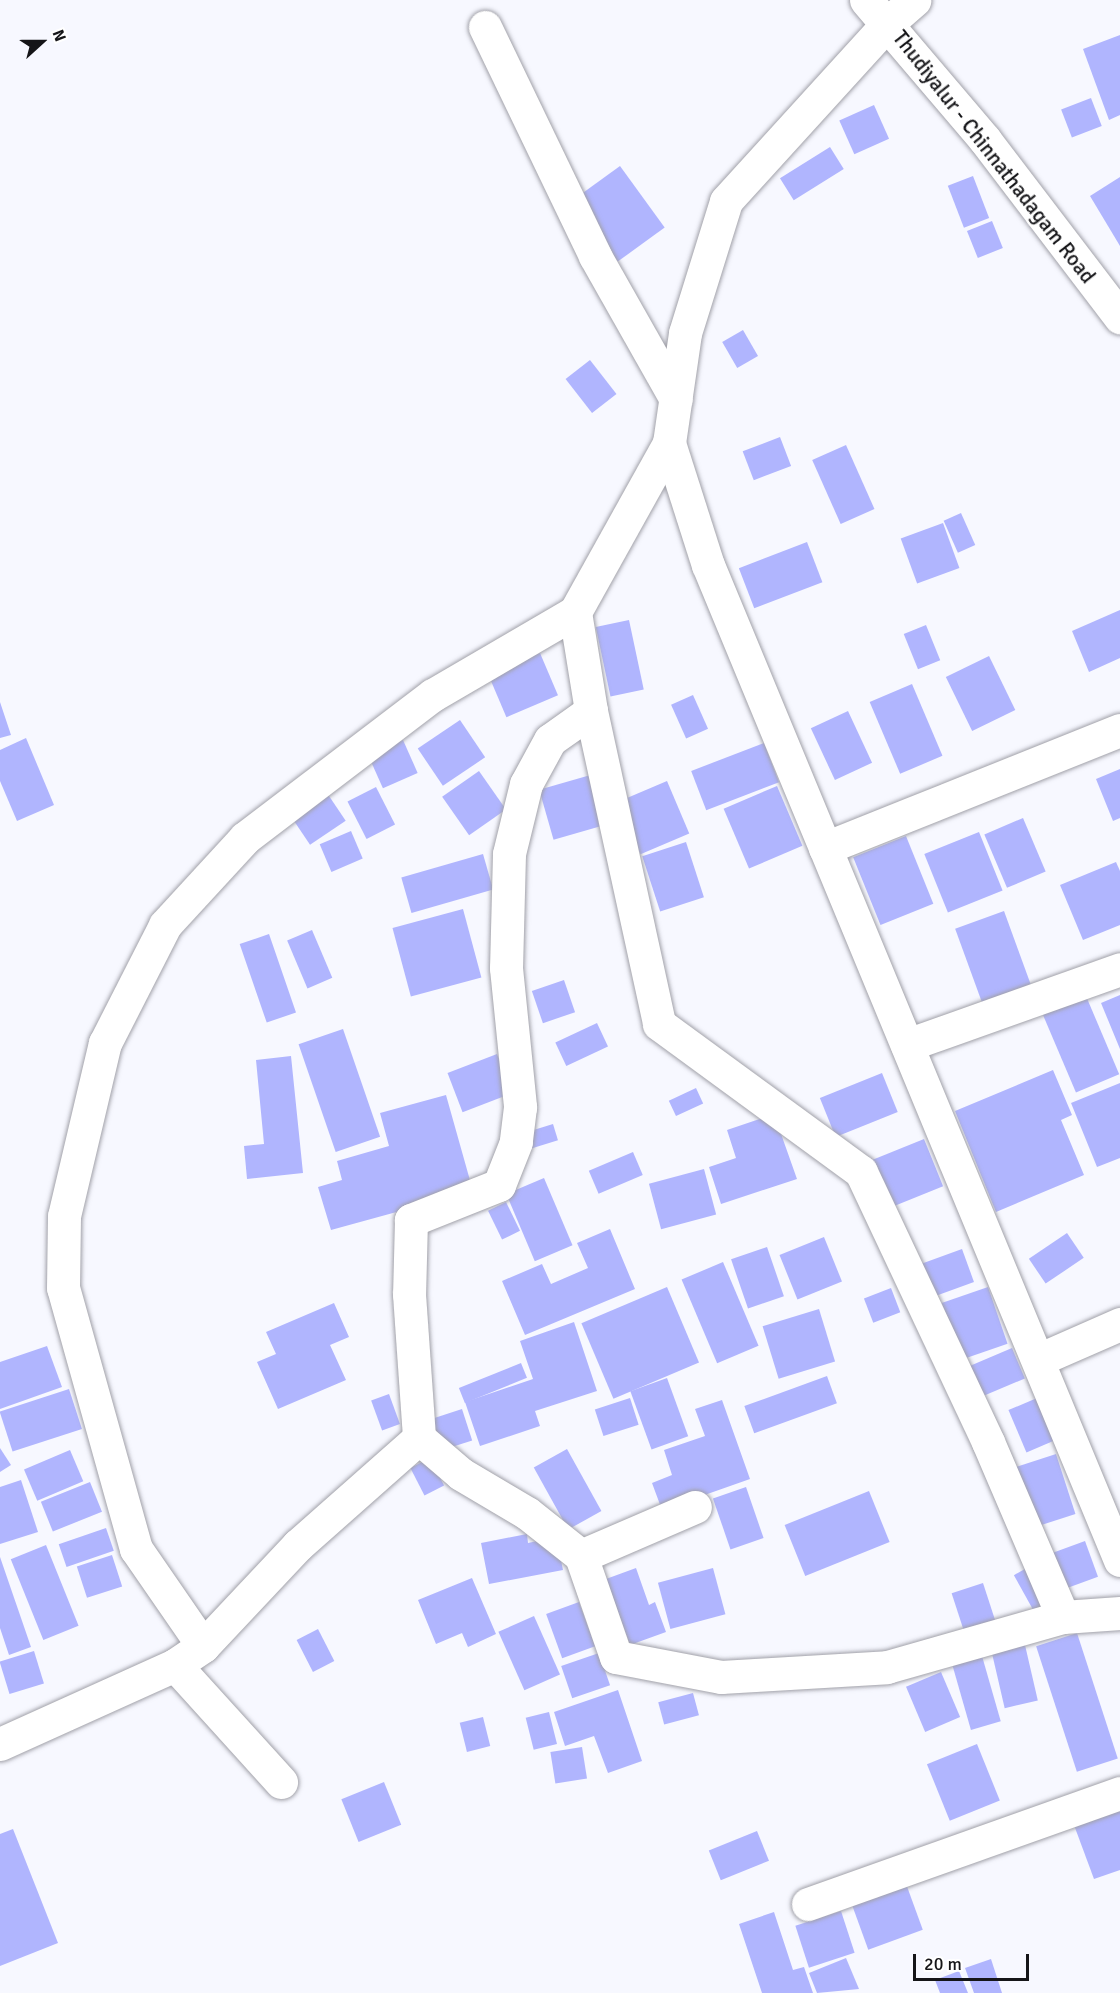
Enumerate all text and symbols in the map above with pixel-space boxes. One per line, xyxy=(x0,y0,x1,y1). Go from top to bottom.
north arrow xyxy=(12,12,72,72)
street label: Thudiyalur - Chinnathadagam Road xyxy=(887,26,1101,288)
text: N xyxy=(47,27,70,44)
scale bar xyxy=(916,1942,1032,1980)
text: 20 m xyxy=(924,1953,962,1975)

